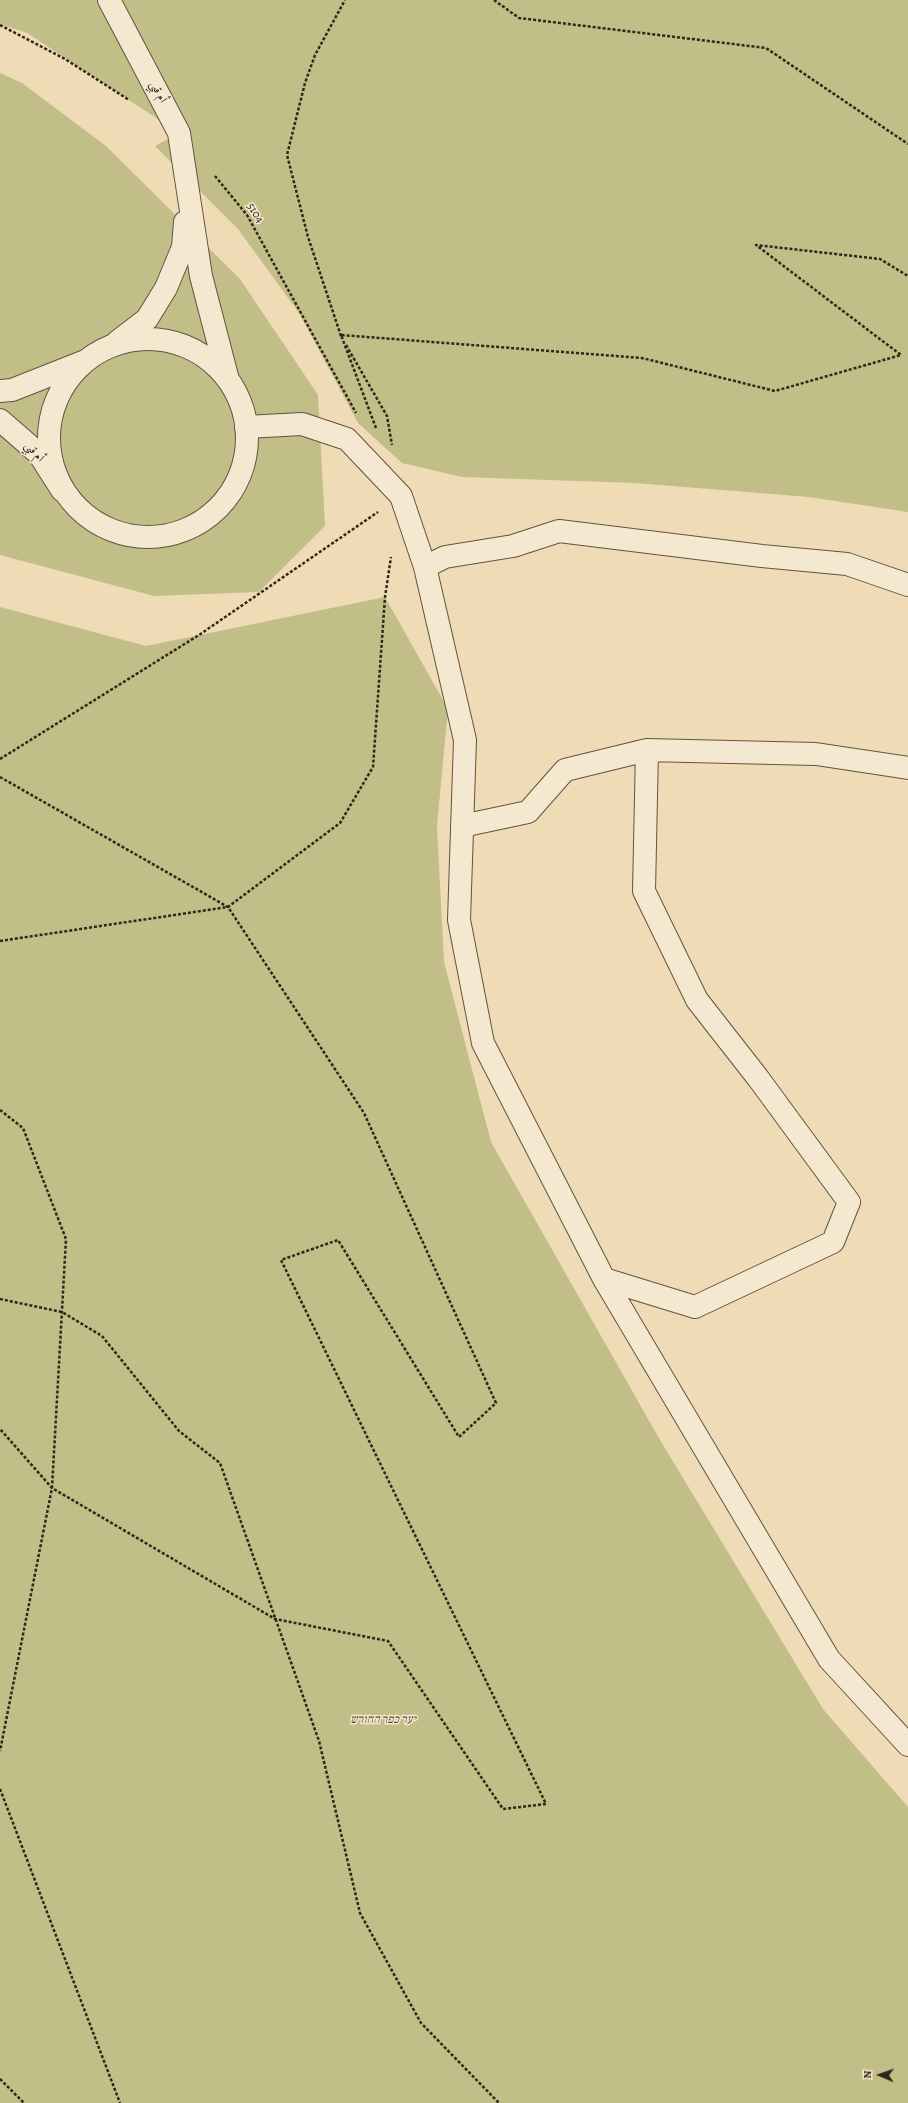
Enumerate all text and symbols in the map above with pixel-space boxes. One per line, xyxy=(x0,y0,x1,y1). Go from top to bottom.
street label: أم قبي xyxy=(146,79,170,105)
street label: 5104 xyxy=(243,200,267,226)
street label: أم قبي xyxy=(21,439,47,465)
park label: יער כפר החורש xyxy=(350,1713,416,1727)
north arrow xyxy=(860,2055,900,2095)
text: N xyxy=(860,2070,875,2079)

